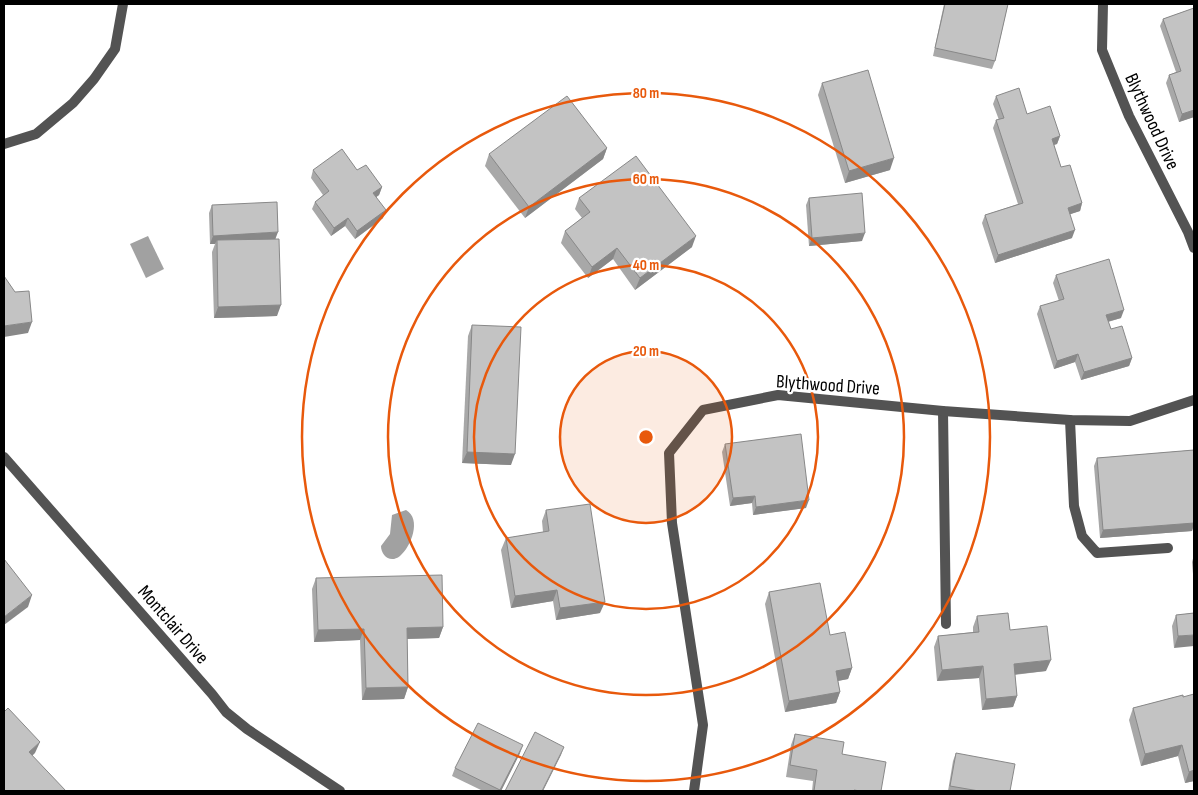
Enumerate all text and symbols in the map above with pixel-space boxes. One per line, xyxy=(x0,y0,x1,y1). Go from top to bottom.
street label: Blythwood Drive xyxy=(1119,70,1184,174)
text: 80 m xyxy=(633,84,659,103)
text: 60 m xyxy=(633,170,659,189)
text: 40 m xyxy=(633,256,659,275)
text: 20 m xyxy=(633,342,659,361)
street label: Blythwood Drive xyxy=(775,370,881,401)
centre of rings xyxy=(637,428,655,446)
street label: Montclair Drive xyxy=(132,581,213,669)

